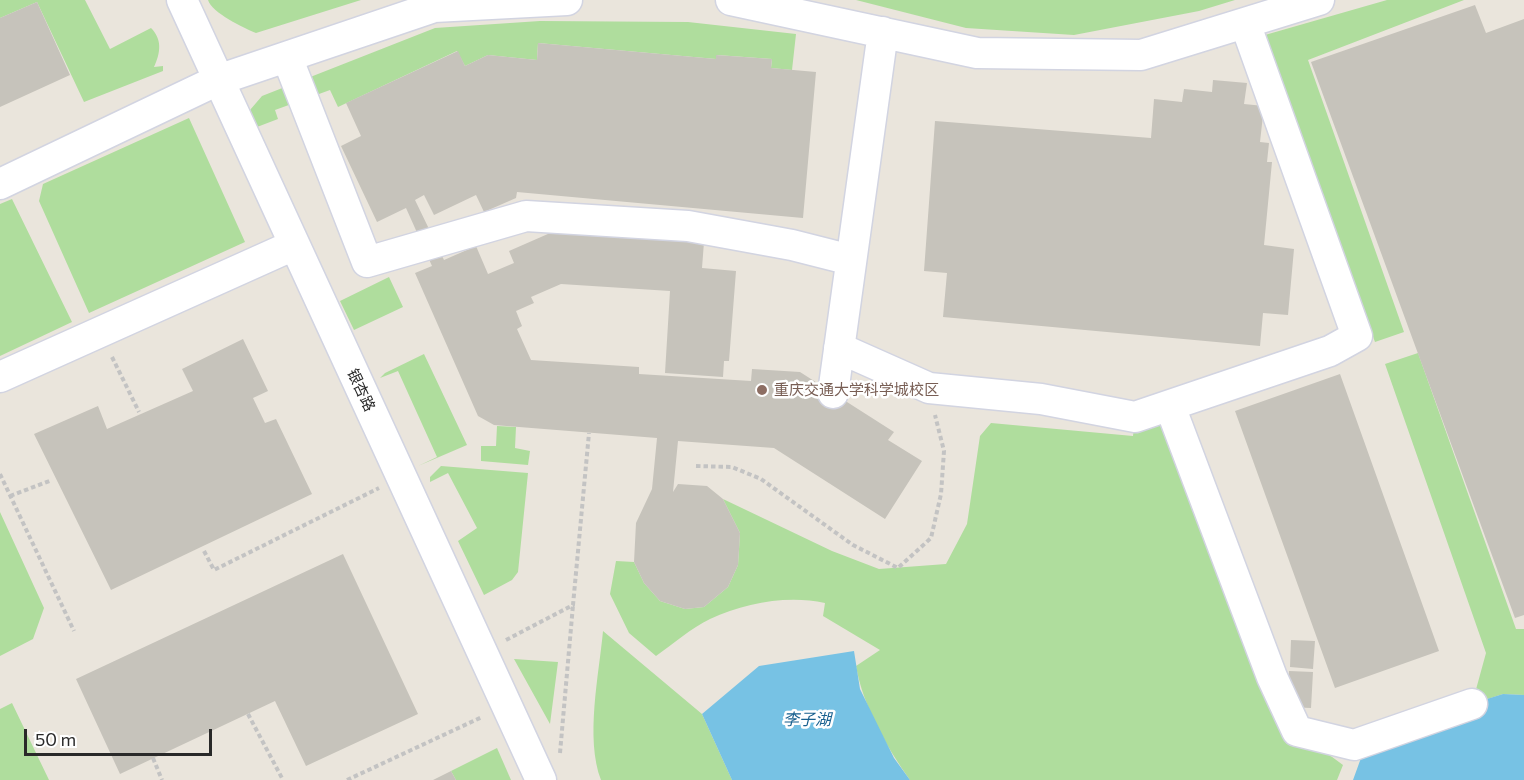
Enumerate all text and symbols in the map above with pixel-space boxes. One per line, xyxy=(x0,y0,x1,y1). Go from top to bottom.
street label: 银杏路 xyxy=(343,366,379,414)
place label: 重庆交通大学科学城校区 xyxy=(774,381,939,399)
marker: 重庆交通大学科学城校区 xyxy=(755,383,769,397)
water label: 李子湖 xyxy=(783,710,831,730)
scale bar xyxy=(27,717,214,755)
text: 50 m xyxy=(35,728,76,750)

